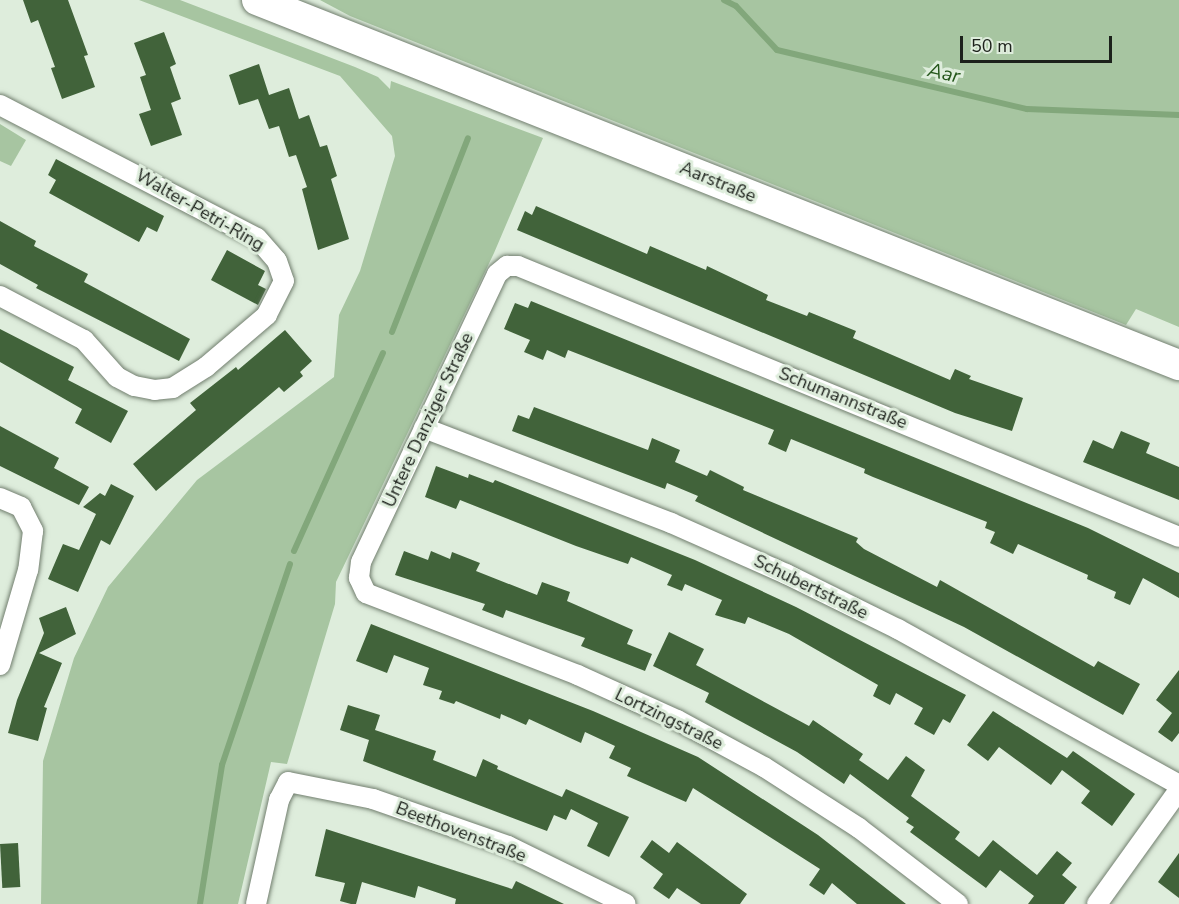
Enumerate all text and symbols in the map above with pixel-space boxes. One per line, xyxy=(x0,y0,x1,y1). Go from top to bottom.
scale bar xyxy=(963,24,1114,62)
text: 50 m xyxy=(971,34,1013,58)
water label: Aar xyxy=(926,58,962,88)
street label: Aarstraße xyxy=(677,157,759,207)
street label: Walter-Petri-Ring xyxy=(132,164,268,256)
street label: Untere Danziger Straße xyxy=(378,329,478,511)
street label: Schumannstraße xyxy=(776,362,910,434)
street label: Schubertstraße xyxy=(750,550,872,624)
street label: Lortzingstraße xyxy=(611,684,727,754)
street label: Beethovenstraße xyxy=(393,797,529,867)

